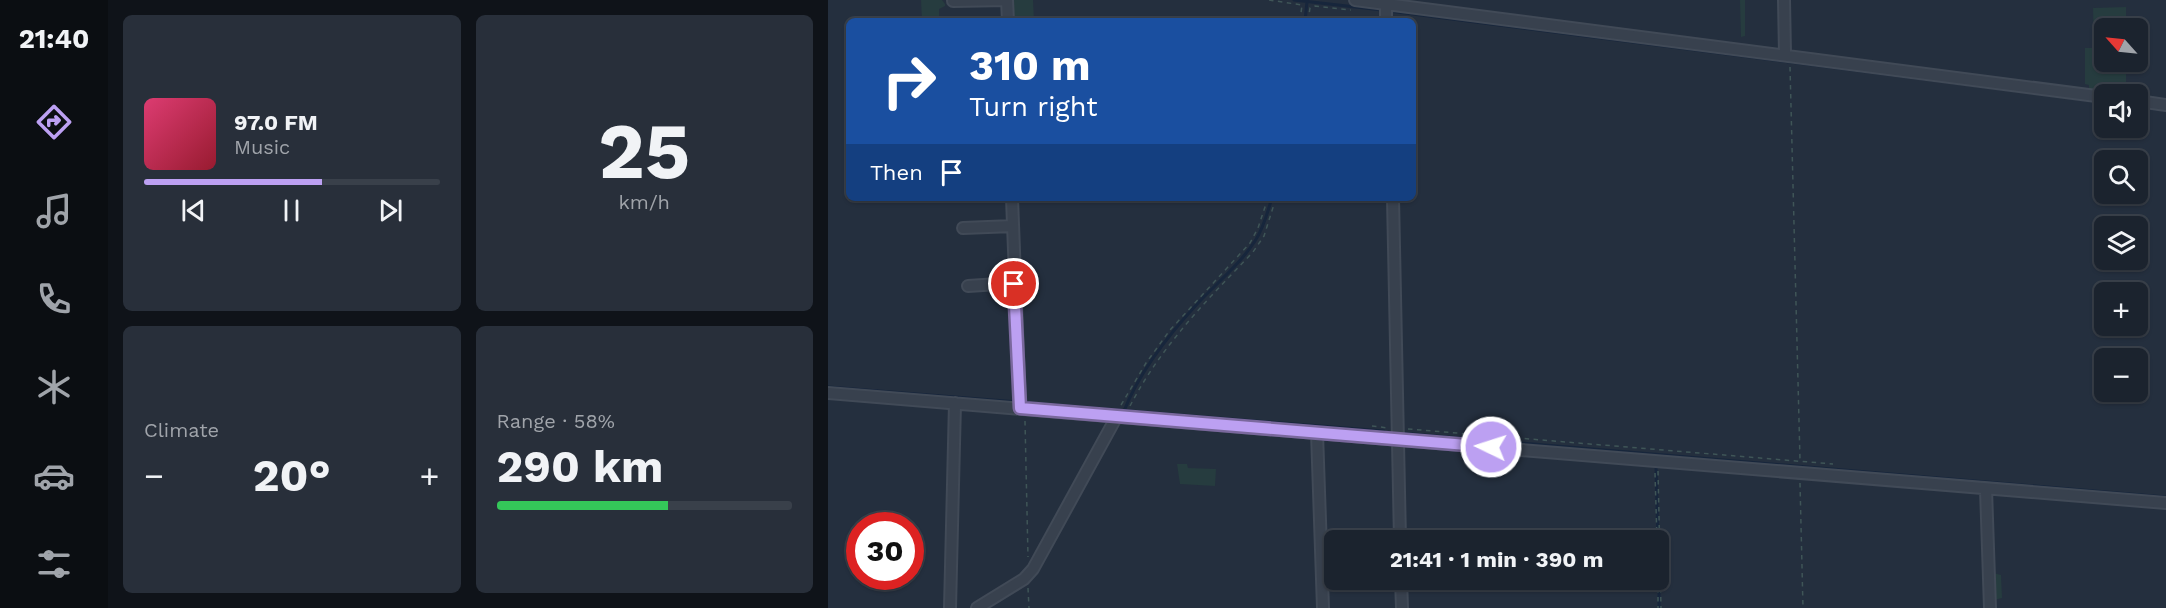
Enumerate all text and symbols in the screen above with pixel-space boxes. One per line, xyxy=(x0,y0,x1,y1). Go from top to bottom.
north arrow xyxy=(2094,18,2148,72)
map controls xyxy=(2094,18,2148,402)
text: 21:40 xyxy=(19,23,89,55)
text: 310 m xyxy=(969,41,1091,90)
icon: right xyxy=(870,42,948,120)
button: sound xyxy=(2094,84,2148,138)
text: Turn right xyxy=(969,91,1098,123)
icon: directions xyxy=(33,101,75,143)
text: 25 xyxy=(598,105,690,197)
text: 97.0 FM xyxy=(234,110,318,135)
text: Music xyxy=(234,135,290,159)
button: search xyxy=(2094,150,2148,204)
icon: arrive xyxy=(935,156,968,189)
text: Then xyxy=(870,160,923,185)
icon: music xyxy=(33,190,75,232)
text: km/h xyxy=(618,190,670,214)
icon: previous xyxy=(177,194,210,227)
icon: pause xyxy=(275,194,308,227)
icon: next xyxy=(374,194,407,227)
button: layers xyxy=(2094,216,2148,270)
pin xyxy=(988,258,1039,309)
icon: arrive xyxy=(997,267,1030,300)
icon: phone xyxy=(33,278,75,320)
button: + xyxy=(2094,282,2148,336)
button: − xyxy=(2094,348,2148,402)
icon: climate xyxy=(33,366,75,408)
text: Range · 58% xyxy=(497,409,615,433)
position arrow xyxy=(1459,415,1523,479)
text: Climate xyxy=(144,418,219,442)
text: 290 km xyxy=(497,440,663,493)
text: 20° xyxy=(253,449,331,502)
icon: car xyxy=(33,455,75,497)
text: − xyxy=(144,456,164,495)
text: + xyxy=(420,456,439,495)
speed limit sign: 30 xyxy=(846,512,924,590)
icon: filters xyxy=(33,543,75,585)
text: 21:41 · 1 min · 390 m xyxy=(1390,547,1603,572)

